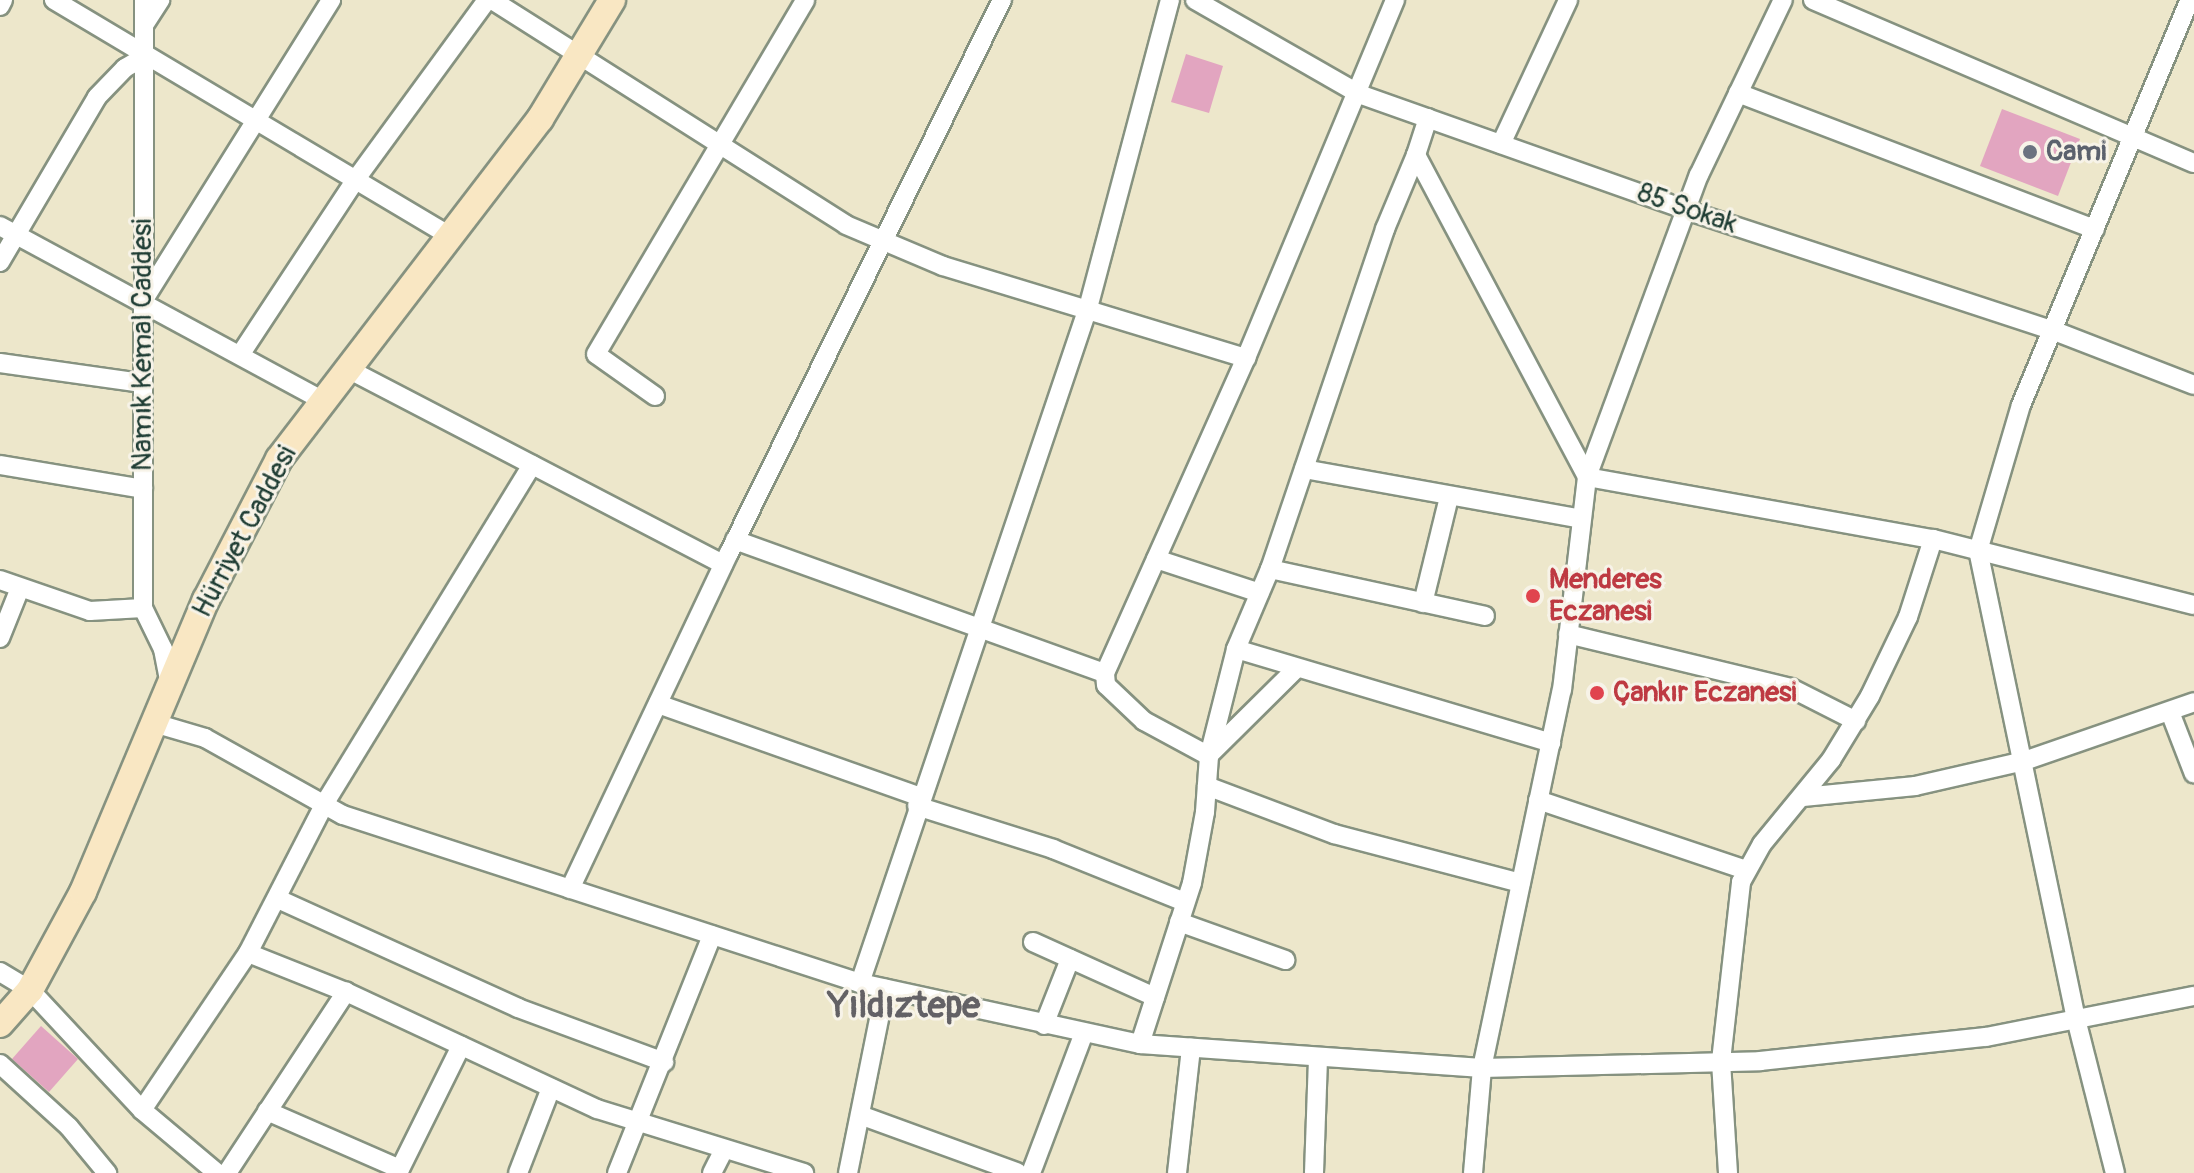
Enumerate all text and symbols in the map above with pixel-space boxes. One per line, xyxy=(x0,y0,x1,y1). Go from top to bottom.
place label: Cami xyxy=(2046,135,2106,169)
marker: Cami xyxy=(2021,143,2039,161)
street label: 85 Sokak xyxy=(1633,176,1741,242)
street label: Namık Kemal Caddesi xyxy=(126,219,160,471)
street label: Hürriyet Caddesi xyxy=(186,441,304,623)
place label: Menderes Eczanesi xyxy=(1549,563,1662,629)
marker: Menderes Eczanesi xyxy=(1524,587,1542,605)
place label: Çankır Eczanesi xyxy=(1613,676,1797,710)
marker: Çankır Eczanesi xyxy=(1588,684,1606,702)
district label: Yıldıztepe xyxy=(828,984,980,1028)

